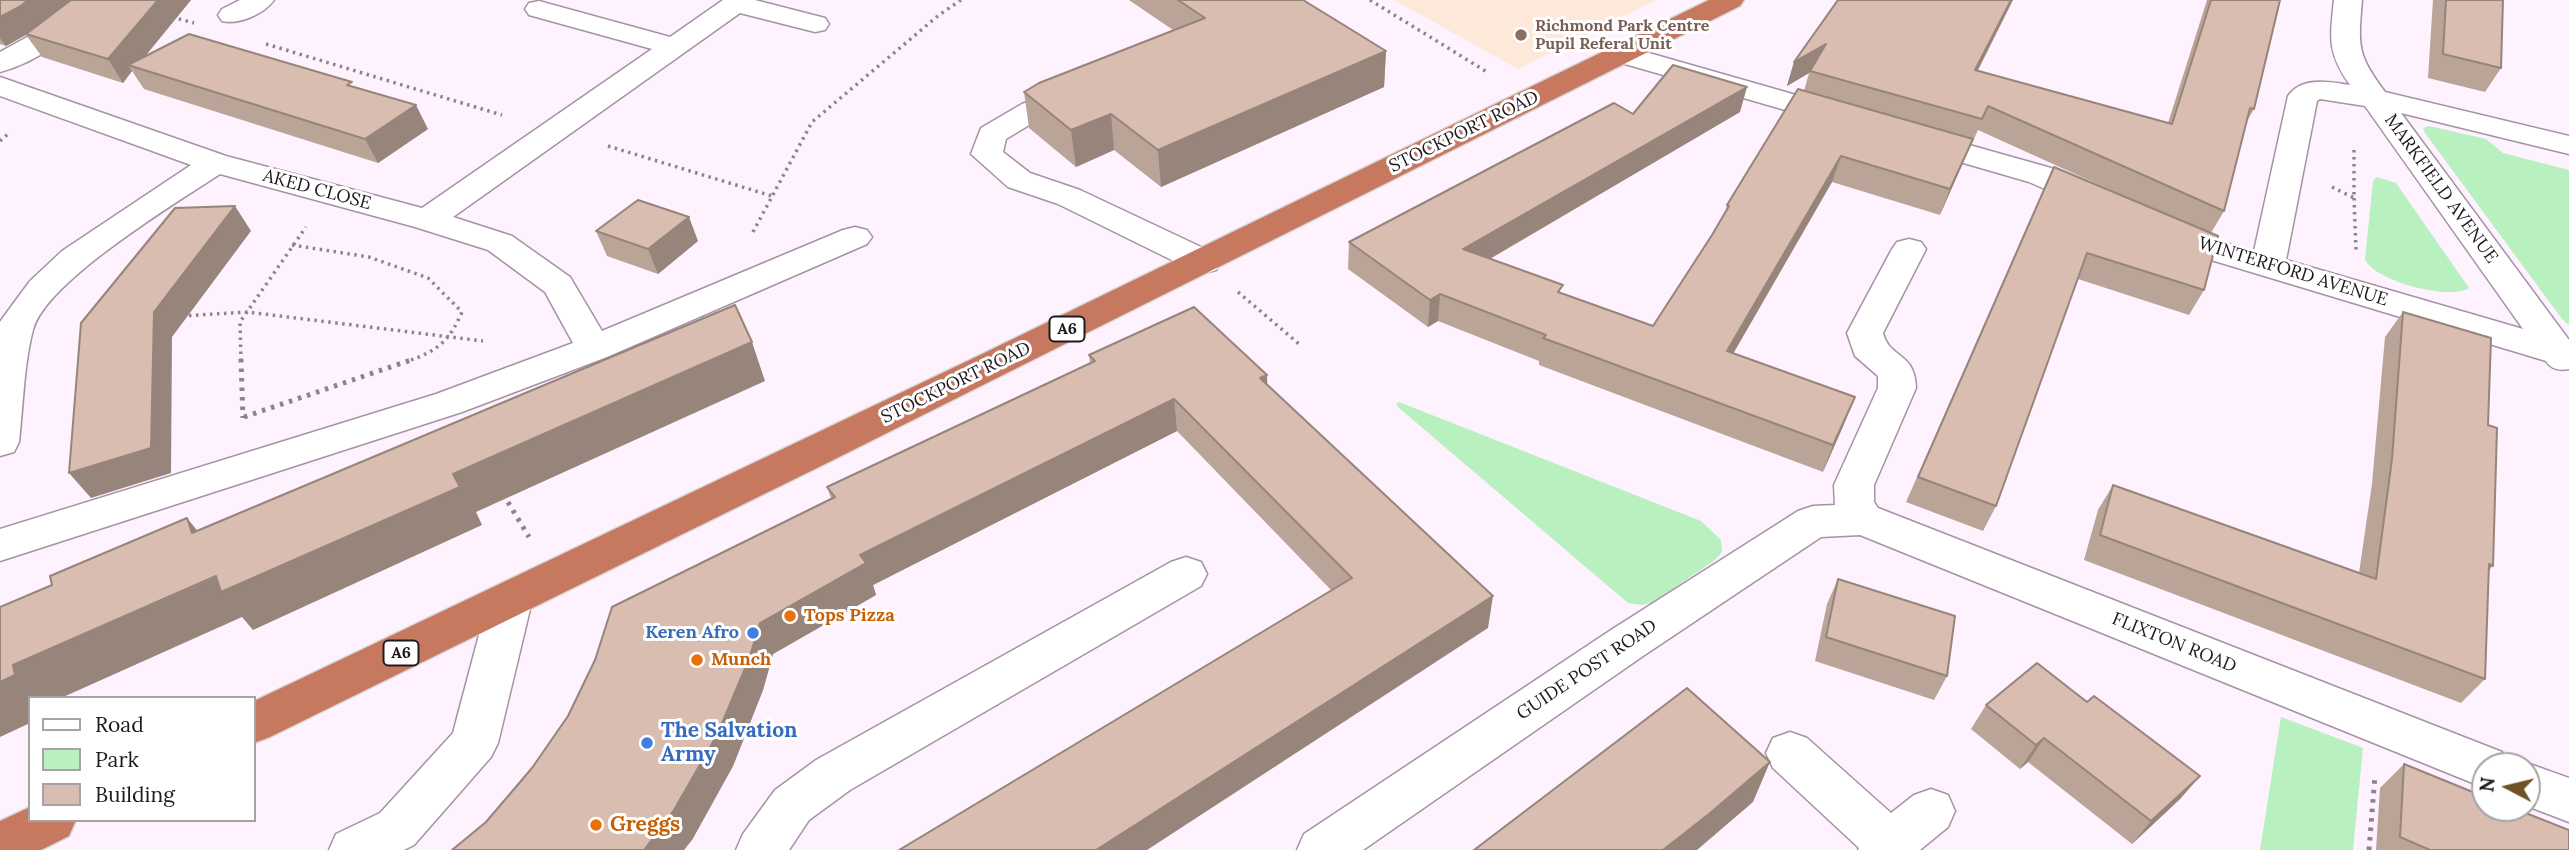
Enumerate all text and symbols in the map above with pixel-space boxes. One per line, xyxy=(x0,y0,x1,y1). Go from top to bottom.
place label: Richmond Park Centre Pupil Referal Unit xyxy=(1535,16,1709,54)
marker: Richmond Park Centre Pupil Referal Unit xyxy=(1513,27,1529,43)
street label: STOCKPORT ROAD xyxy=(1386,86,1542,178)
street label: MARKFIELD AVENUE xyxy=(2380,110,2502,268)
street label: AKED CLOSE xyxy=(260,165,374,215)
street label: WINTERFORD AVENUE xyxy=(2196,233,2390,311)
road number: A6 xyxy=(1050,316,1084,342)
street label: STOCKPORT ROAD xyxy=(878,337,1034,429)
place label: Tops Pizza xyxy=(804,605,895,627)
marker: Tops Pizza xyxy=(782,608,798,624)
street label: FLIXTON ROAD xyxy=(2109,608,2239,678)
street label: GUIDE POST ROAD xyxy=(1513,615,1661,725)
place label: Keren Afro xyxy=(645,622,739,644)
marker: Keren Afro xyxy=(745,625,761,641)
road number: A6 xyxy=(384,640,418,666)
place label: Munch xyxy=(711,649,771,671)
marker: Munch xyxy=(689,652,705,668)
legend xyxy=(28,696,256,822)
text: Road xyxy=(95,711,144,738)
place label: The Salvation Army xyxy=(661,718,797,768)
marker: The Salvation Army xyxy=(639,735,655,751)
text: Park xyxy=(95,746,139,773)
north arrow xyxy=(2471,752,2541,822)
text: N xyxy=(2474,776,2500,793)
text: Building xyxy=(95,781,175,808)
place label: Greggs xyxy=(610,812,680,838)
marker: Greggs xyxy=(588,817,604,833)

